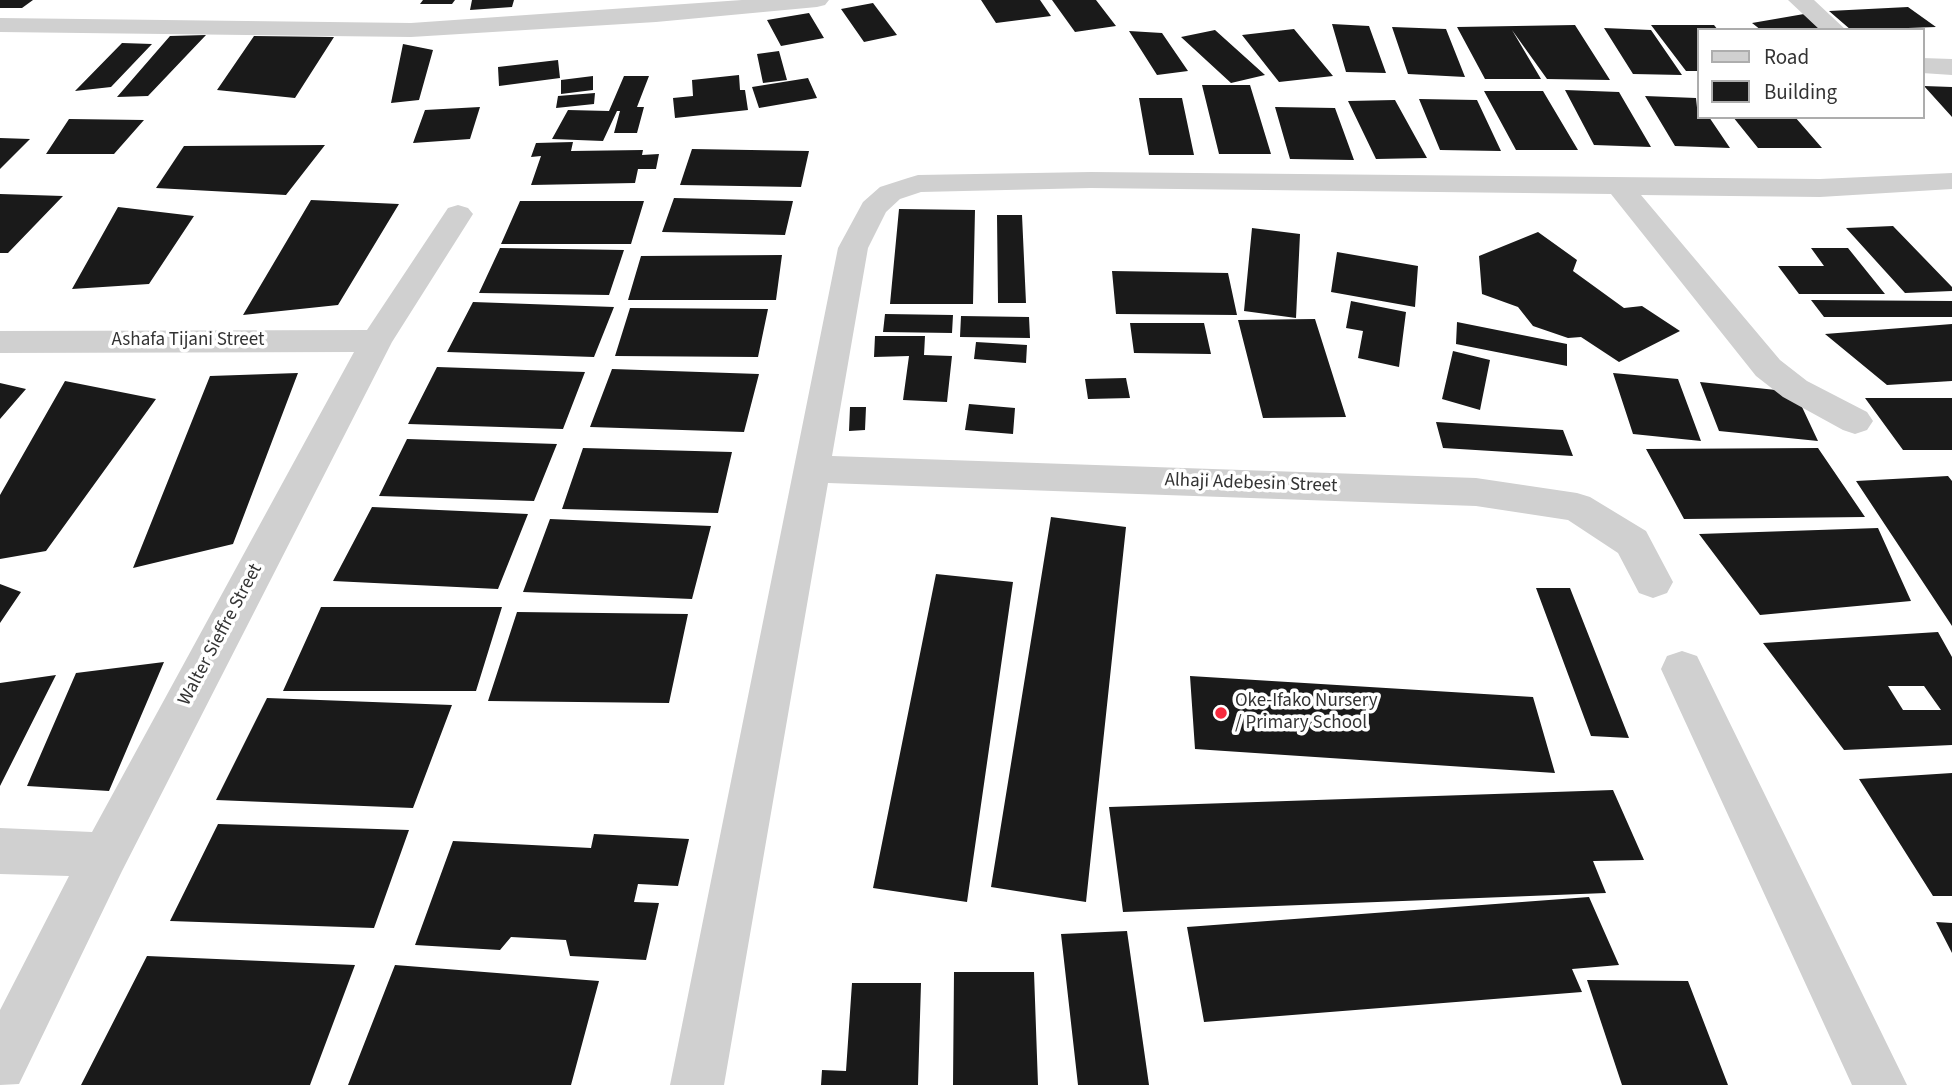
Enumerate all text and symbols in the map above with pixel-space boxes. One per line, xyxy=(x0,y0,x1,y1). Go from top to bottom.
legend xyxy=(1696,28,1924,119)
text: Road xyxy=(1764,42,1809,72)
text: Building xyxy=(1764,77,1837,107)
street label: Ashafa Tijani Street xyxy=(112,330,264,352)
street label: Alhaji Adebesin Street xyxy=(1164,470,1338,498)
street label: Walter Sieffre Street xyxy=(174,560,268,710)
place label: Oke-Ifako Nursery / Primary School xyxy=(1235,691,1378,735)
marker: Oke-Ifako Nursery / Primary School xyxy=(1213,705,1229,721)

